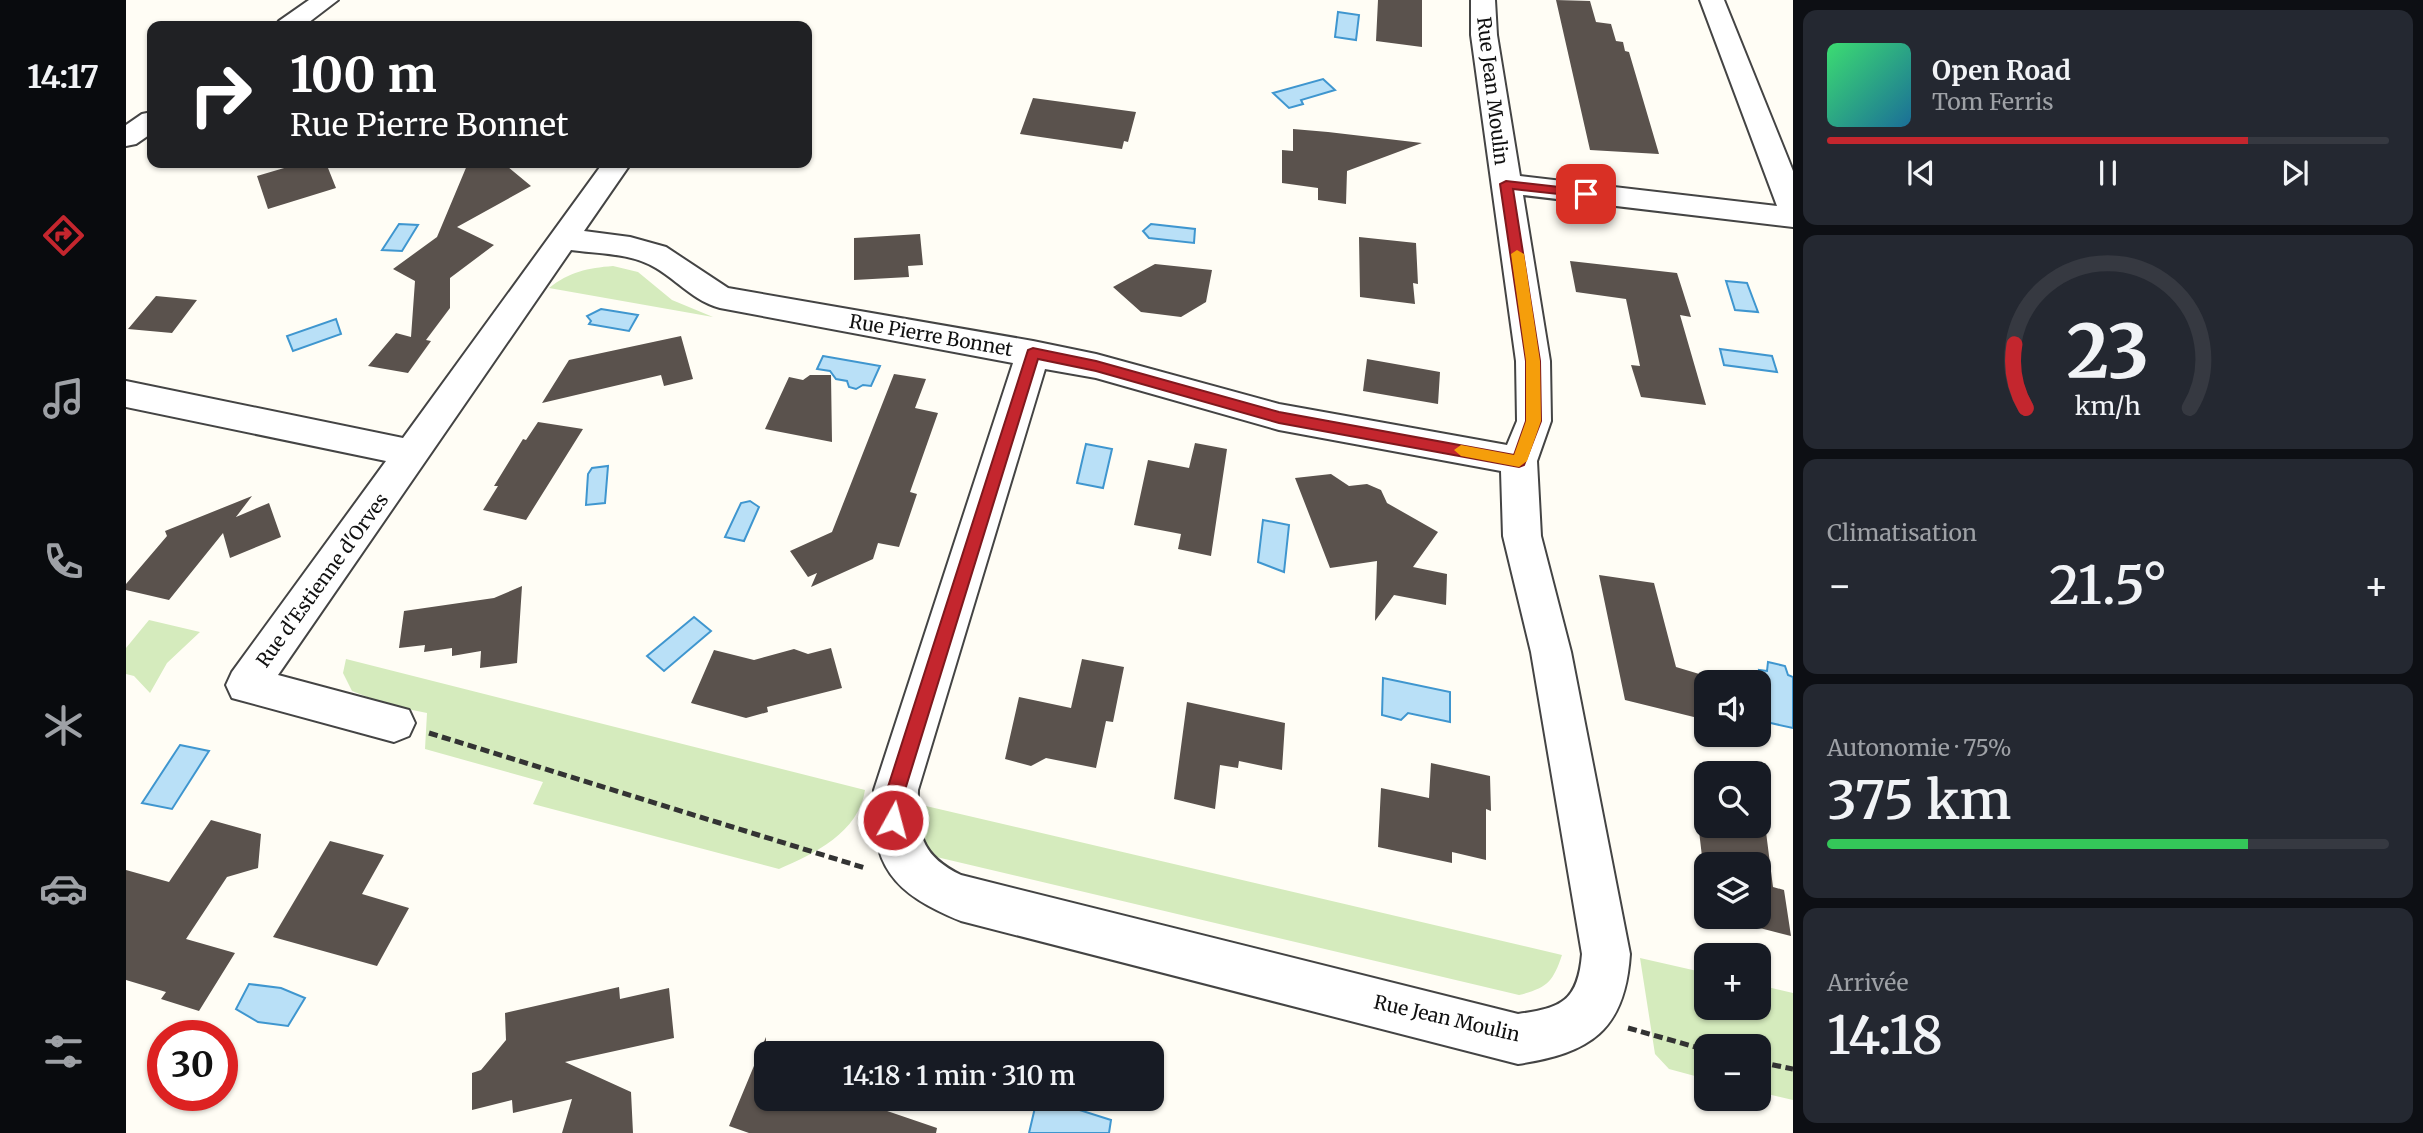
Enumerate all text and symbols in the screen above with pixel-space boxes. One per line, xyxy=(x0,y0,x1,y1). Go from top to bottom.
street label: Rue Jean Moulin xyxy=(1472,16,1514,167)
text: 100 m xyxy=(290,44,437,105)
icon: right xyxy=(175,49,266,140)
text: Open Road xyxy=(1932,54,2071,87)
text: 14:17 xyxy=(27,57,99,97)
text: Tom Ferris xyxy=(1932,87,2054,116)
text: Rue Pierre Bonnet xyxy=(290,105,569,145)
icon: previous xyxy=(1902,154,1940,192)
icon: pause xyxy=(2089,154,2127,192)
icon: next xyxy=(2276,154,2314,192)
pin xyxy=(1556,164,1616,224)
icon: arrive xyxy=(1567,175,1605,213)
icon: directions xyxy=(39,211,88,260)
text: 23 xyxy=(2067,306,2149,398)
street label: Rue Pierre Bonnet xyxy=(847,309,1015,361)
icon: music xyxy=(39,374,88,423)
text: km/h xyxy=(2075,390,2141,422)
street label: Rue d'Estienne d'Orves xyxy=(251,488,393,672)
text: Climatisation xyxy=(1827,518,1977,547)
icon: phone xyxy=(39,537,88,586)
text: 21.5° xyxy=(2049,553,2167,618)
text: − xyxy=(1827,562,1852,609)
text: + xyxy=(2364,562,2389,609)
map controls xyxy=(1694,670,1771,1111)
button: sound xyxy=(1694,670,1771,747)
icon: climate xyxy=(39,701,88,750)
text: Autonomie · 75% xyxy=(1827,733,2012,762)
button: search xyxy=(1694,761,1771,838)
text: 375 km xyxy=(1827,768,2011,833)
position arrow xyxy=(856,783,930,857)
button: layers xyxy=(1694,852,1771,929)
icon: car xyxy=(39,864,88,913)
button: + xyxy=(1694,943,1771,1020)
text: Arrivée xyxy=(1827,968,1909,997)
street label: Rue Jean Moulin xyxy=(1372,990,1523,1047)
text: 14:18 xyxy=(1827,1003,1943,1068)
speed limit sign: 30 xyxy=(147,1020,238,1111)
icon: filters xyxy=(39,1027,88,1076)
button: − xyxy=(1694,1034,1771,1111)
text: 14:18 · 1 min · 310 m xyxy=(842,1059,1076,1092)

